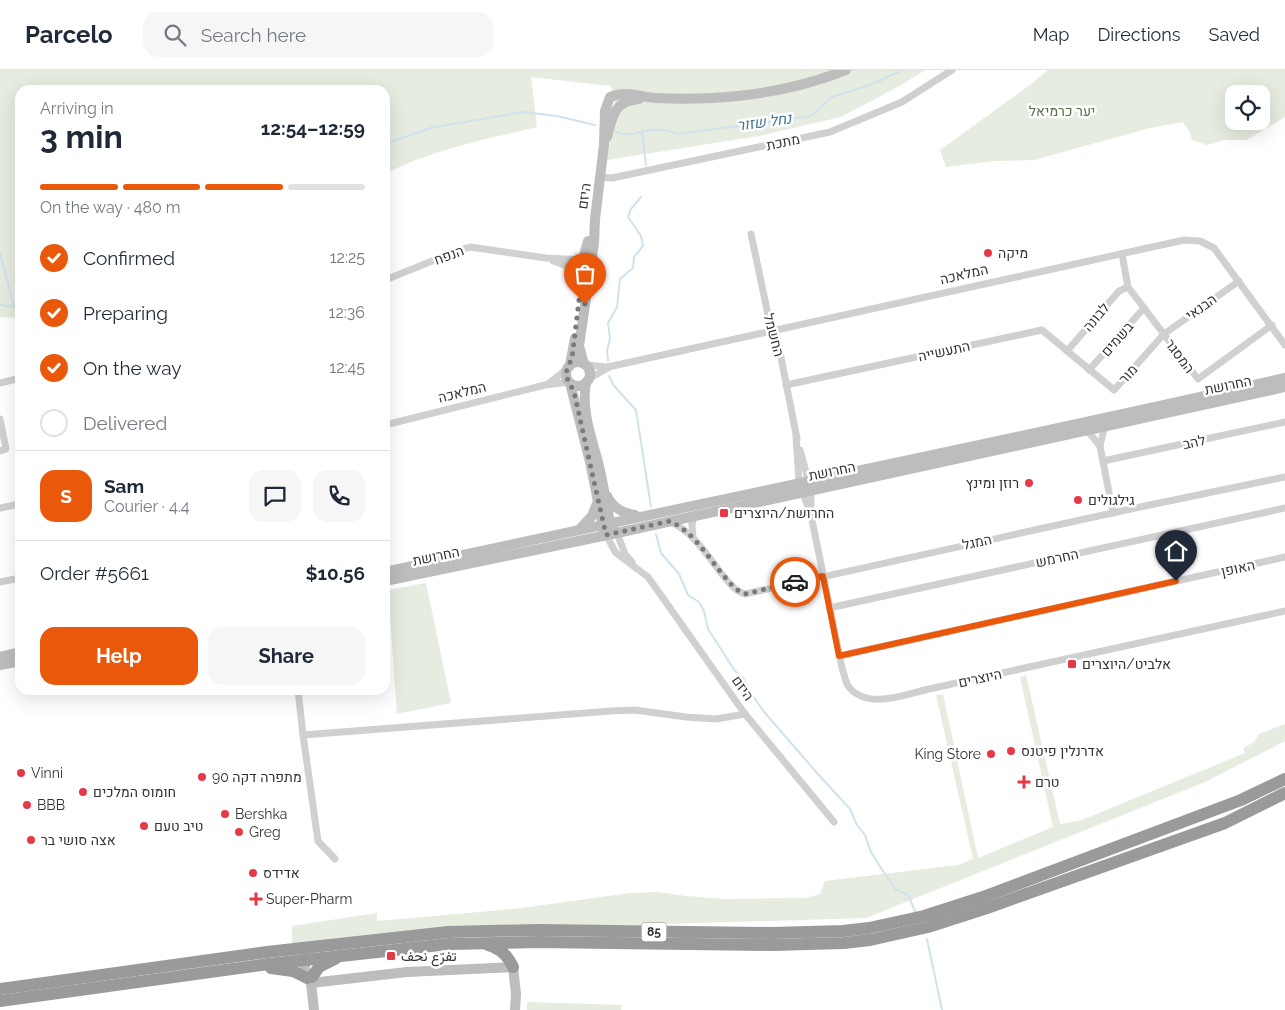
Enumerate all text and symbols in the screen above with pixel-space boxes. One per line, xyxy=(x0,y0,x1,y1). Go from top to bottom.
search box xyxy=(143,12,493,57)
text: Parcelo xyxy=(25,20,113,49)
icon: search xyxy=(161,21,189,49)
text: Search here xyxy=(201,24,306,46)
text: Map xyxy=(1033,24,1069,45)
text: Directions xyxy=(1097,24,1181,45)
text: Saved xyxy=(1209,24,1260,45)
map controls xyxy=(1225,85,1270,130)
button: locate xyxy=(1225,85,1270,130)
text: Arriving in xyxy=(40,99,114,118)
park label: יער כרמיאל xyxy=(1029,103,1095,119)
water label: נחל שזור xyxy=(736,109,794,135)
text: 12:54–12:59 xyxy=(261,117,365,139)
text: 3 min xyxy=(40,118,123,155)
street label: מתכת xyxy=(765,131,801,153)
street label: היזם xyxy=(574,182,594,210)
text: On the way · 480 m xyxy=(40,198,181,217)
street label: הנפח xyxy=(432,242,466,268)
icon: check xyxy=(40,244,68,272)
place label: מיקה xyxy=(998,245,1028,261)
text: Confirmed xyxy=(83,247,175,269)
marker: מיקה xyxy=(982,247,994,259)
text: 12:25 xyxy=(330,248,365,267)
pin xyxy=(564,253,606,304)
icon: bag xyxy=(571,260,599,288)
street label: המלאכה xyxy=(938,261,990,287)
street label: הבנאי xyxy=(1183,291,1219,323)
icon: check xyxy=(40,299,68,327)
street label: לבונה xyxy=(1080,300,1112,334)
text: Preparing xyxy=(83,302,168,324)
text: 12:36 xyxy=(329,303,365,322)
street label: החשמל xyxy=(761,312,787,358)
street label: בשמים xyxy=(1098,318,1137,360)
street label: המסגר xyxy=(1162,336,1198,376)
street label: התעשייה xyxy=(916,338,972,364)
icon: check xyxy=(40,354,68,382)
text: On the way xyxy=(83,357,182,379)
text: 12:45 xyxy=(329,358,365,377)
street label: מור xyxy=(1115,361,1141,387)
street label: החרושת xyxy=(1203,372,1253,398)
street label: המלאכה xyxy=(436,378,488,406)
text: Delivered xyxy=(83,412,167,434)
street label: להב xyxy=(1181,432,1207,452)
street label: החרושת xyxy=(807,458,857,484)
button: chat xyxy=(249,470,301,522)
button: phone xyxy=(313,470,365,522)
text: Sam xyxy=(104,475,144,497)
place label: רוזן ומינץ xyxy=(966,475,1019,491)
marker: רוזן ומינץ xyxy=(1023,477,1035,489)
text: S xyxy=(60,485,72,507)
place label: גילגולים xyxy=(1088,492,1135,508)
marker: גילגולים xyxy=(1072,494,1084,506)
text: Courier · 4.4 xyxy=(104,497,189,516)
place label: החרושת/היוצרים xyxy=(734,505,834,521)
marker: החרושת/היוצרים xyxy=(718,507,730,519)
pin xyxy=(1155,530,1197,581)
street label: המגל xyxy=(961,531,993,553)
icon: home xyxy=(1162,537,1190,565)
street label: החרושת xyxy=(411,543,461,569)
street label: החרמש xyxy=(1034,546,1080,570)
courier xyxy=(770,557,820,607)
street label: האופן xyxy=(1220,557,1256,579)
text: Order #5661 xyxy=(40,562,149,584)
text: $10.56 xyxy=(306,562,365,584)
icon: car xyxy=(781,568,809,596)
button: Help xyxy=(40,627,198,685)
button: Share xyxy=(208,627,365,685)
place label: אלביט/היוצרים xyxy=(1082,656,1171,672)
marker: אלביט/היוצרים xyxy=(1066,658,1078,670)
street label: היוצרים xyxy=(957,666,1003,690)
street label: היזם xyxy=(729,673,757,703)
place label: אדרנלין פיטנס xyxy=(1021,743,1104,759)
marker: אדרנלין פיטנס xyxy=(1005,745,1017,757)
place label: King Store xyxy=(914,746,981,762)
marker: King Store xyxy=(985,748,997,760)
place label: Vinni xyxy=(31,765,63,781)
marker: Vinni xyxy=(15,767,27,779)
place label: מתפרה דקה 90 xyxy=(212,769,302,785)
marker: מתפרה דקה 90 xyxy=(196,771,208,783)
place label: טרם xyxy=(1035,774,1059,790)
marker: טרם xyxy=(1017,775,1031,789)
place label: חומוס המלכים xyxy=(93,784,176,800)
marker: חומוס המלכים xyxy=(77,786,89,798)
place label: BBB xyxy=(37,797,65,813)
marker: BBB xyxy=(21,799,33,811)
place label: Bershka xyxy=(235,806,287,822)
marker: Bershka xyxy=(219,808,231,820)
place label: טיב טעם xyxy=(154,818,203,834)
marker: טיב טעם xyxy=(138,820,150,832)
place label: Greg xyxy=(249,824,281,840)
marker: Greg xyxy=(233,826,245,838)
place label: אצה סושי בר xyxy=(41,832,116,848)
marker: אצה סושי בר xyxy=(25,834,37,846)
place label: אדידס xyxy=(263,865,300,881)
marker: אדידס xyxy=(247,867,259,879)
place label: Super-Pharm xyxy=(266,891,352,907)
marker: Super-Pharm xyxy=(250,893,262,905)
road number: 85 xyxy=(642,922,666,942)
place label: تفرّع نحف xyxy=(401,948,456,967)
marker: تفرّع نحف xyxy=(385,950,397,962)

